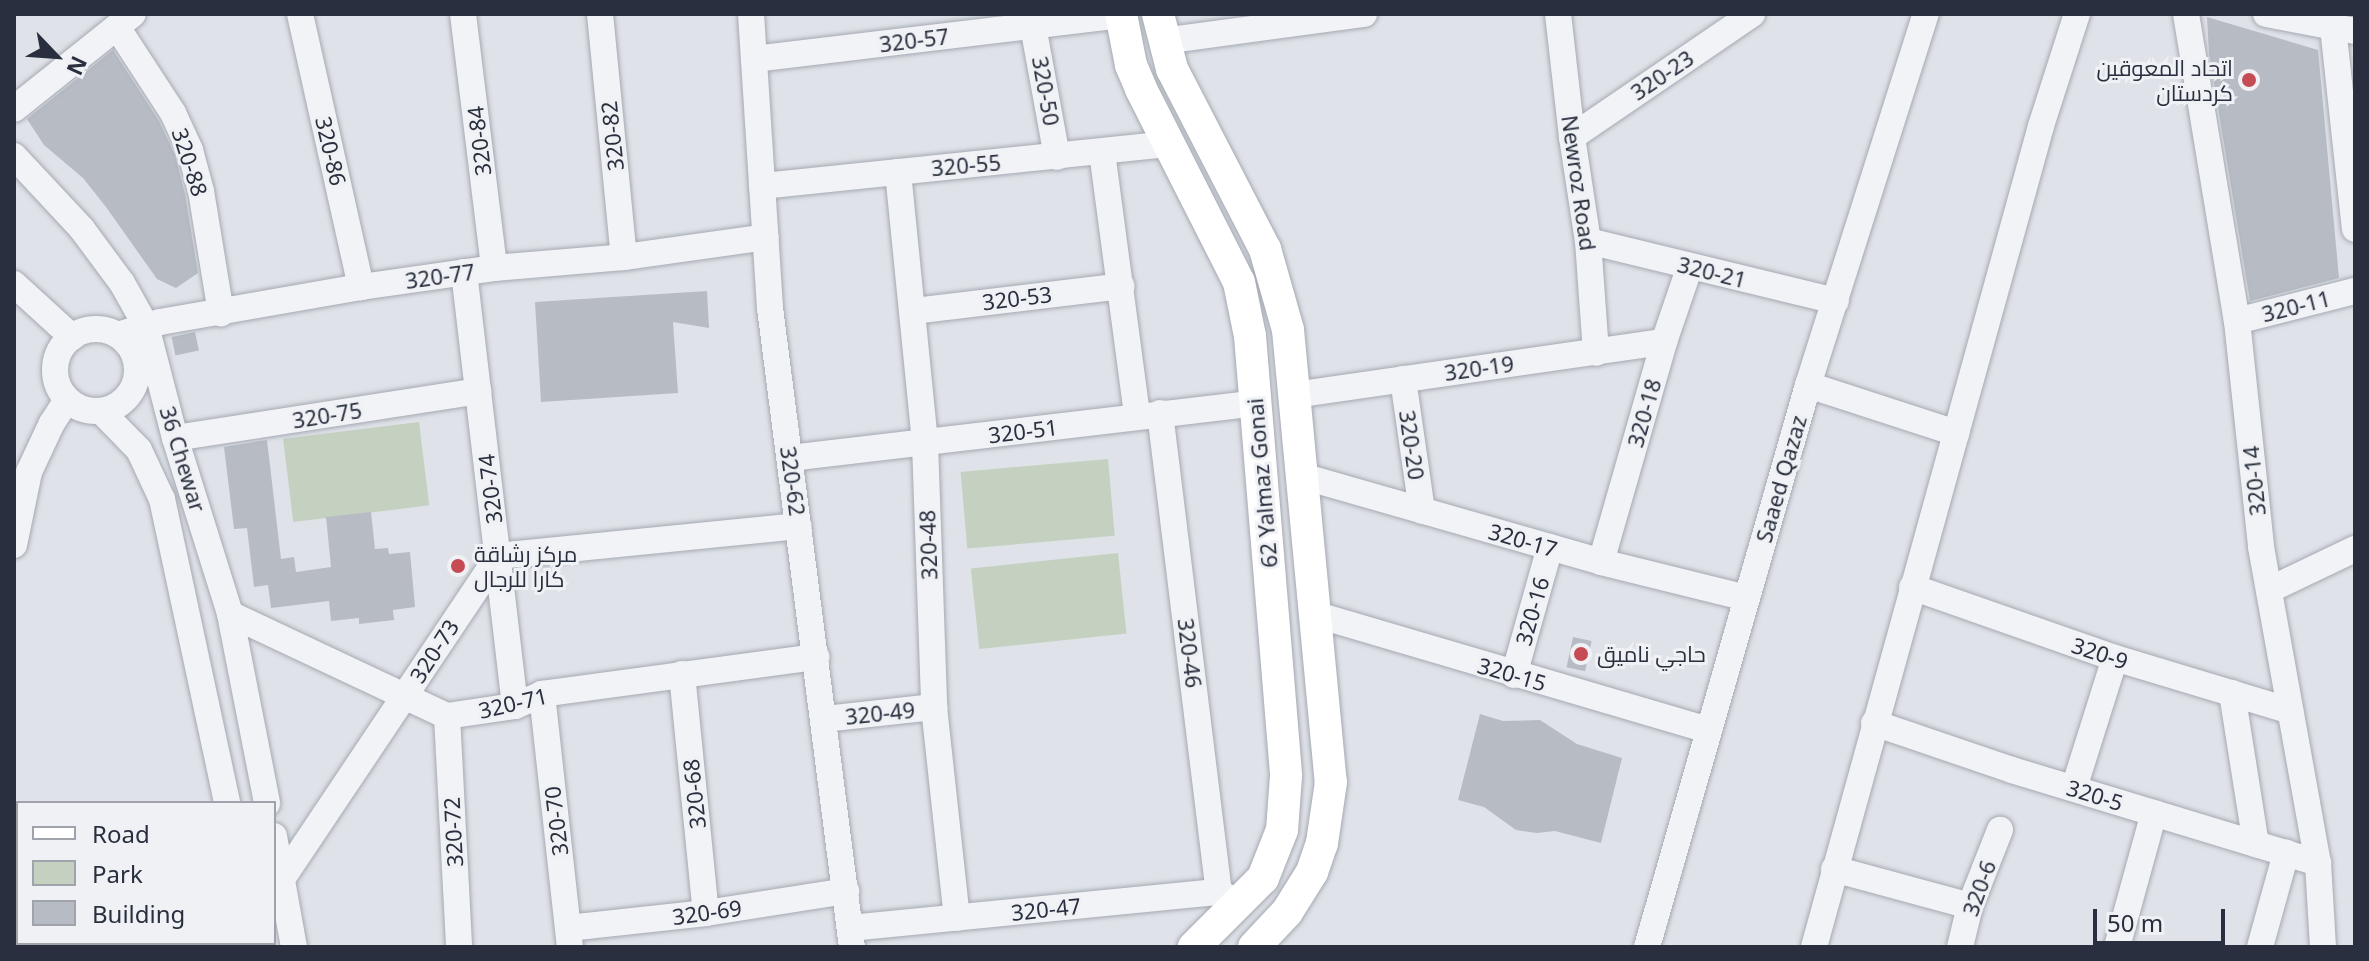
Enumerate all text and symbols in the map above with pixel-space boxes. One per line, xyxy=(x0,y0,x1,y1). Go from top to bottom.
north arrow xyxy=(16,16,96,96)
street label: 320-57 xyxy=(878,23,950,57)
street label: 320-23 xyxy=(1626,44,1698,106)
text: N xyxy=(60,52,95,81)
street label: 320-50 xyxy=(1027,54,1065,128)
place label: اتحاد المعوقین کردستان xyxy=(2096,54,2233,106)
marker: اتحاد المعوقین کردستان xyxy=(2240,71,2258,89)
street label: 320-82 xyxy=(595,100,629,172)
street label: 320-84 xyxy=(462,105,496,177)
street label: 320-86 xyxy=(310,114,352,188)
street label: Newroz Road xyxy=(1556,114,1602,252)
street label: 320-88 xyxy=(167,125,213,199)
street label: 320-55 xyxy=(930,149,1002,181)
street label: 320-21 xyxy=(1675,251,1749,293)
street label: 320-77 xyxy=(404,258,476,294)
street label: 320-53 xyxy=(981,281,1053,315)
street label: 320-11 xyxy=(2259,285,2333,327)
street label: 320-19 xyxy=(1443,350,1515,386)
street label: 320-18 xyxy=(1622,376,1666,450)
street label: 320-75 xyxy=(290,396,364,434)
street label: 62 Yalmaz Gonai xyxy=(1241,397,1283,569)
street label: 36 Chewar xyxy=(154,403,212,515)
street label: 320-20 xyxy=(1394,409,1430,481)
street label: Saaed Qazaz xyxy=(1750,412,1812,546)
street label: 320-51 xyxy=(987,414,1059,448)
street label: 320-62 xyxy=(775,445,811,517)
street label: 320-14 xyxy=(2237,445,2271,517)
street label: 320-74 xyxy=(473,453,507,525)
street label: 320-48 xyxy=(914,510,942,580)
street label: 320-17 xyxy=(1486,518,1560,562)
place label: مركز رشاقة كارا للرجال xyxy=(474,540,577,592)
marker: مركز رشاقة كارا للرجال xyxy=(449,557,467,575)
street label: 320-16 xyxy=(1510,574,1554,648)
street label: 320-73 xyxy=(404,614,464,688)
street label: 320-46 xyxy=(1173,617,1207,689)
street label: 320-9 xyxy=(2069,632,2131,674)
place label: حاجي ناميق xyxy=(1597,641,1706,667)
marker: حاجي ناميق xyxy=(1572,645,1590,663)
street label: 320-15 xyxy=(1475,652,1549,696)
street label: 320-71 xyxy=(476,682,550,724)
street label: 320-49 xyxy=(844,696,916,730)
street label: 320-68 xyxy=(677,758,711,830)
street label: 320-5 xyxy=(2064,774,2126,816)
street label: 320-70 xyxy=(539,785,573,857)
street label: 320-72 xyxy=(438,796,468,868)
legend xyxy=(16,801,276,945)
text: Road xyxy=(92,817,150,850)
text: Park xyxy=(92,857,143,890)
street label: 320-6 xyxy=(1957,857,2001,919)
street label: 320-47 xyxy=(1010,892,1082,926)
scale bar xyxy=(2097,893,2229,943)
street label: 320-69 xyxy=(671,894,743,930)
text: Building xyxy=(92,897,185,930)
text: 50 m xyxy=(2107,906,2163,939)

